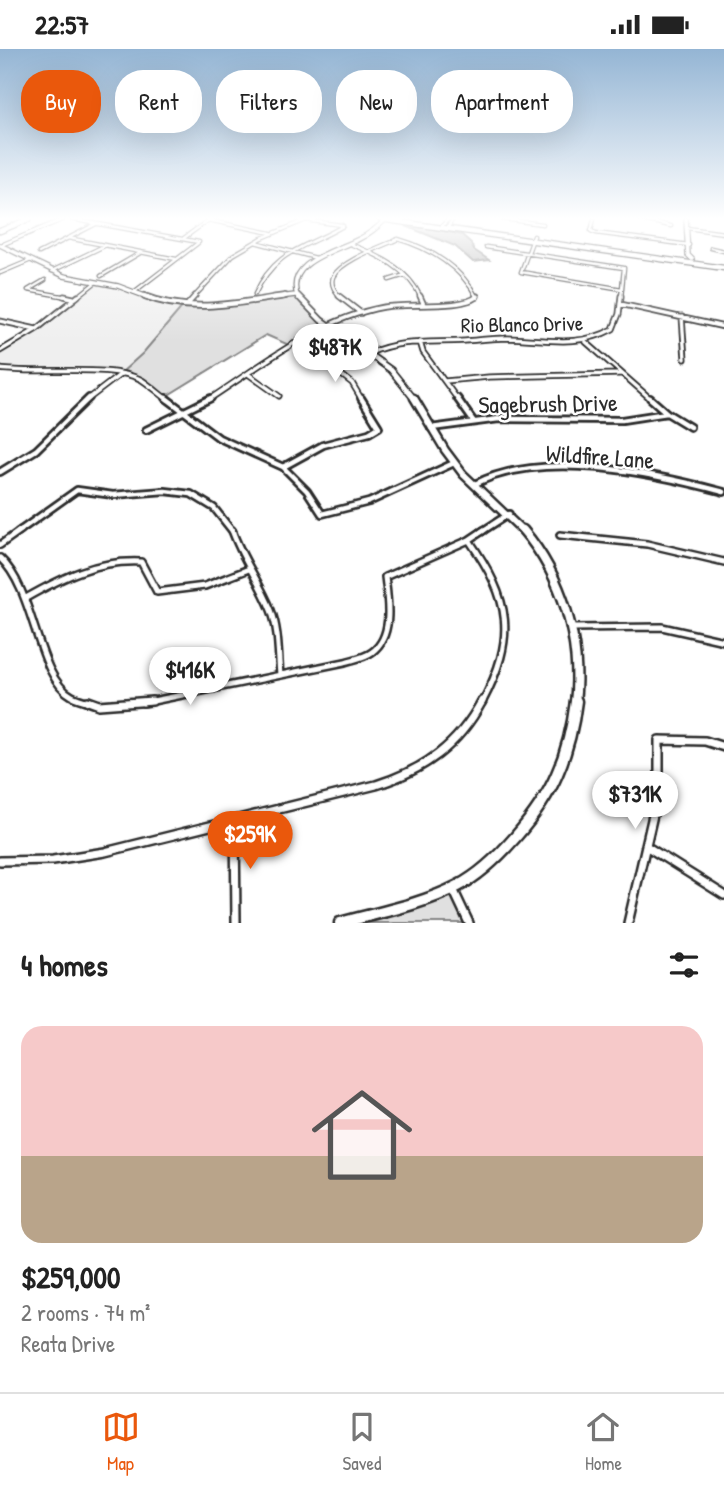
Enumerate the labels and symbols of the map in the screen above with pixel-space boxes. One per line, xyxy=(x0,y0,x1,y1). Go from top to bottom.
street label: Rio Blanco Drive xyxy=(461,308,583,340)
pin: $487K xyxy=(286,325,384,384)
street label: Sagebrush Drive xyxy=(478,386,618,420)
street label: Wildfire Lane xyxy=(545,436,656,476)
pin: $416K xyxy=(141,647,239,707)
pin: $731K xyxy=(586,771,684,831)
pin: $259K xyxy=(201,811,299,871)

